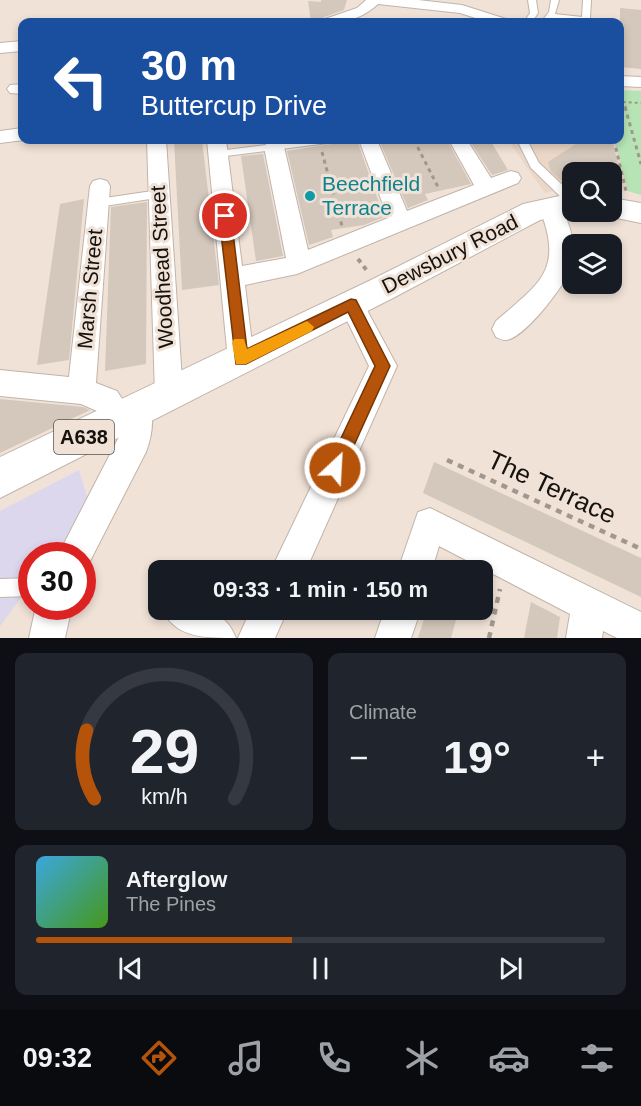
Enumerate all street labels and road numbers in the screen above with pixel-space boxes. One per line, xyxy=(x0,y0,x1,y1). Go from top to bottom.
street label: Woodhead Street xyxy=(146,185,177,349)
street label: Dewsbury Road xyxy=(378,209,522,298)
street label: Marsh Street xyxy=(73,228,106,350)
road number: A638 xyxy=(54,420,114,454)
street label: The Terrace xyxy=(483,444,621,530)

